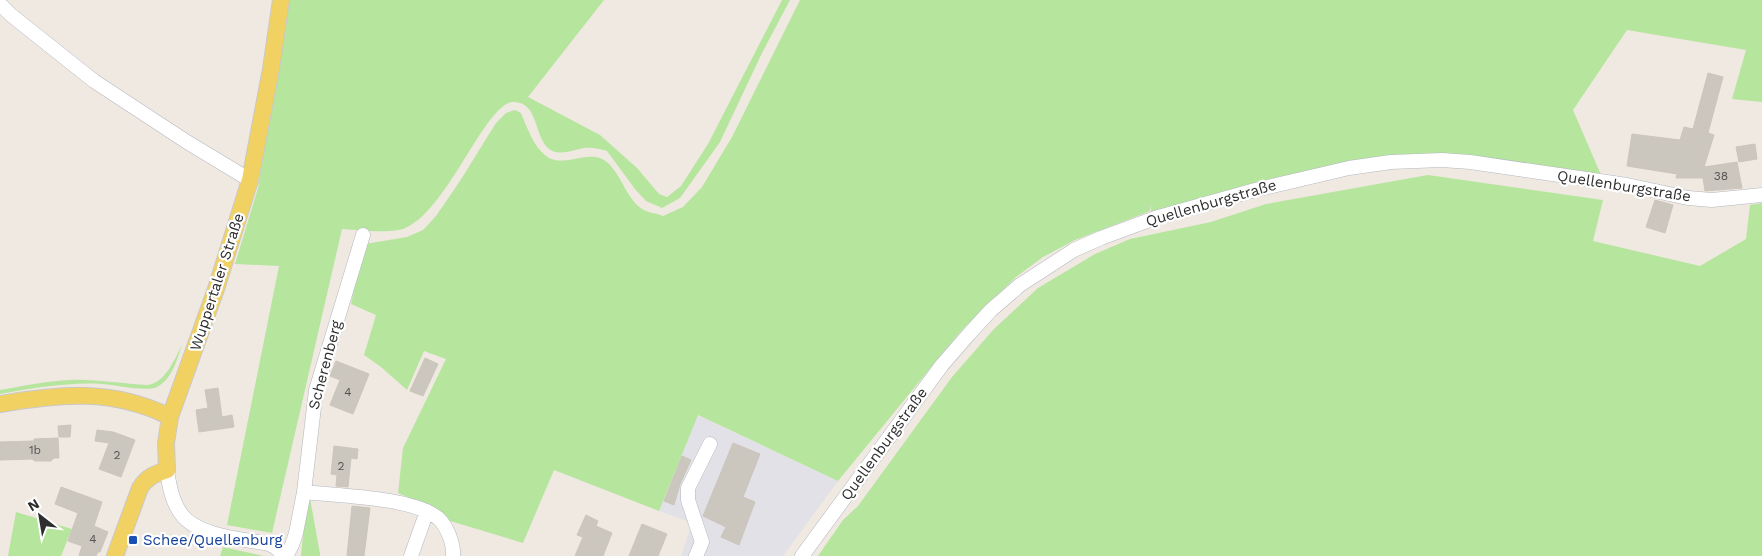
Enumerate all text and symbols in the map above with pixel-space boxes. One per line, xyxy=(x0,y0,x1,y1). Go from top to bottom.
street label: Quellenburgstraße xyxy=(1556,167,1692,205)
house number: 38 xyxy=(1714,169,1728,183)
street label: Quellenburgstraße xyxy=(1144,176,1278,230)
street label: Wuppertaler Straße xyxy=(186,211,248,353)
street label: Scherenberg xyxy=(304,318,346,412)
street label: Quellenburgstraße xyxy=(837,384,931,504)
house number: 4 xyxy=(344,385,352,399)
house number: 1b xyxy=(29,443,41,457)
house number: 2 xyxy=(114,448,121,462)
house number: 2 xyxy=(338,459,345,473)
north arrow xyxy=(15,491,65,541)
text: N xyxy=(25,495,42,514)
place label: Schee/Quellenburg xyxy=(143,531,283,549)
house number: 4 xyxy=(89,532,97,546)
marker: Schee/Quellenburg xyxy=(127,534,139,546)

